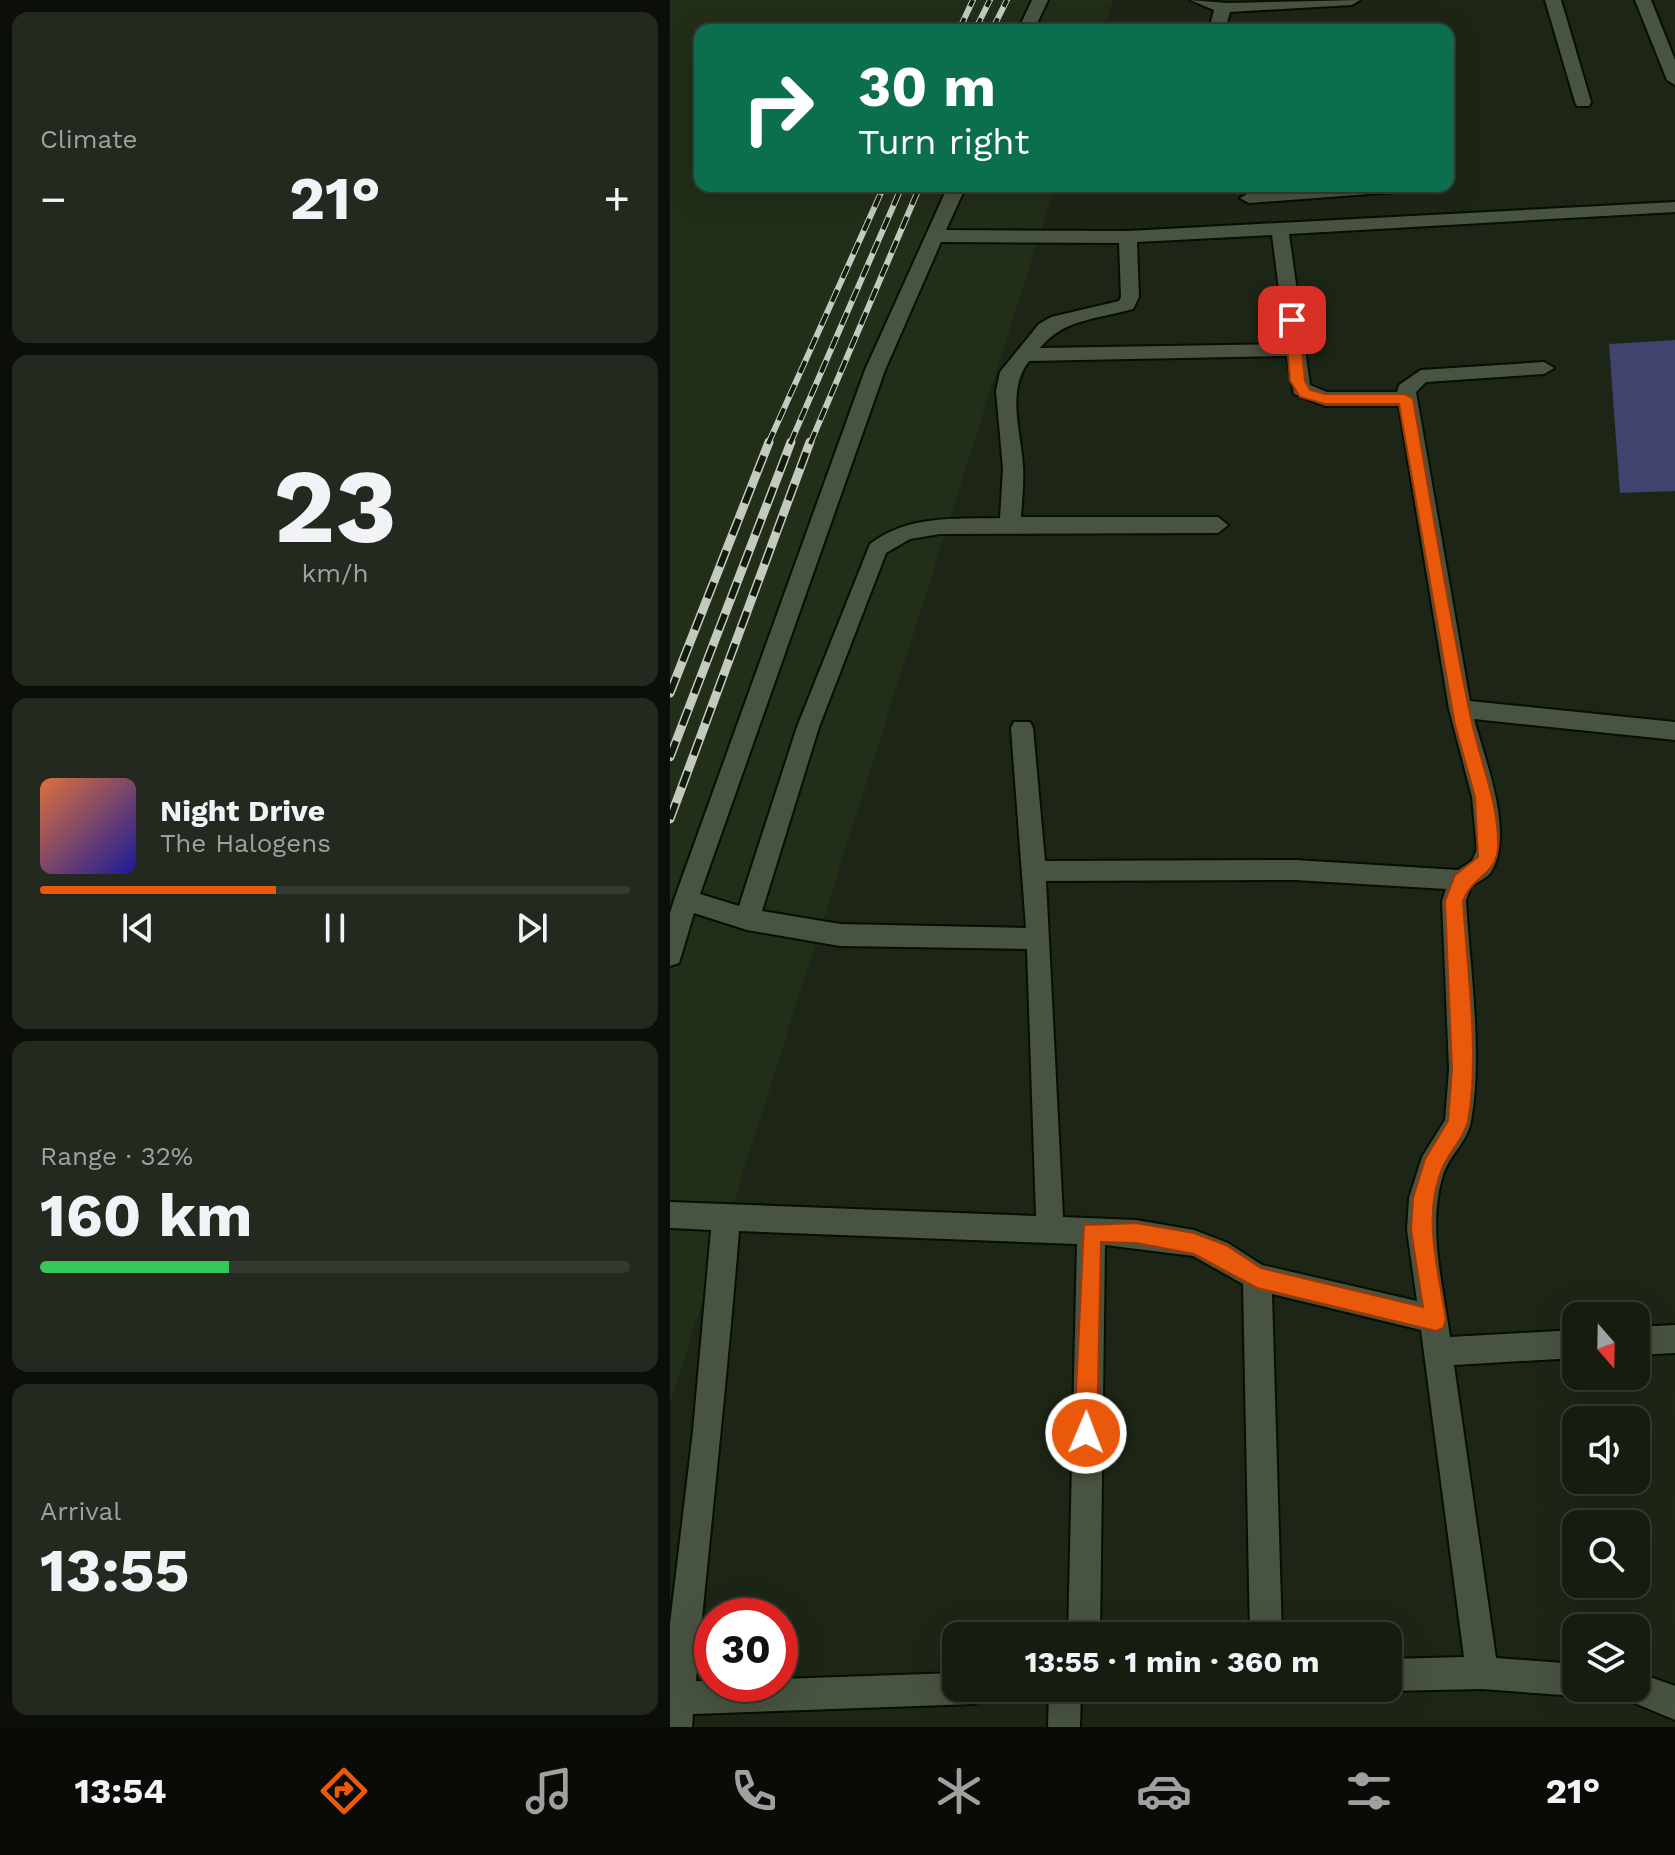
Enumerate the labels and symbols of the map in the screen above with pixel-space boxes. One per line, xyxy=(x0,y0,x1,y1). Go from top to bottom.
pin xyxy=(1258,286,1326,354)
north arrow xyxy=(1562,1302,1650,1390)
position arrow xyxy=(1044,1391,1128,1475)
speed limit sign: 30 xyxy=(694,1598,798,1702)

